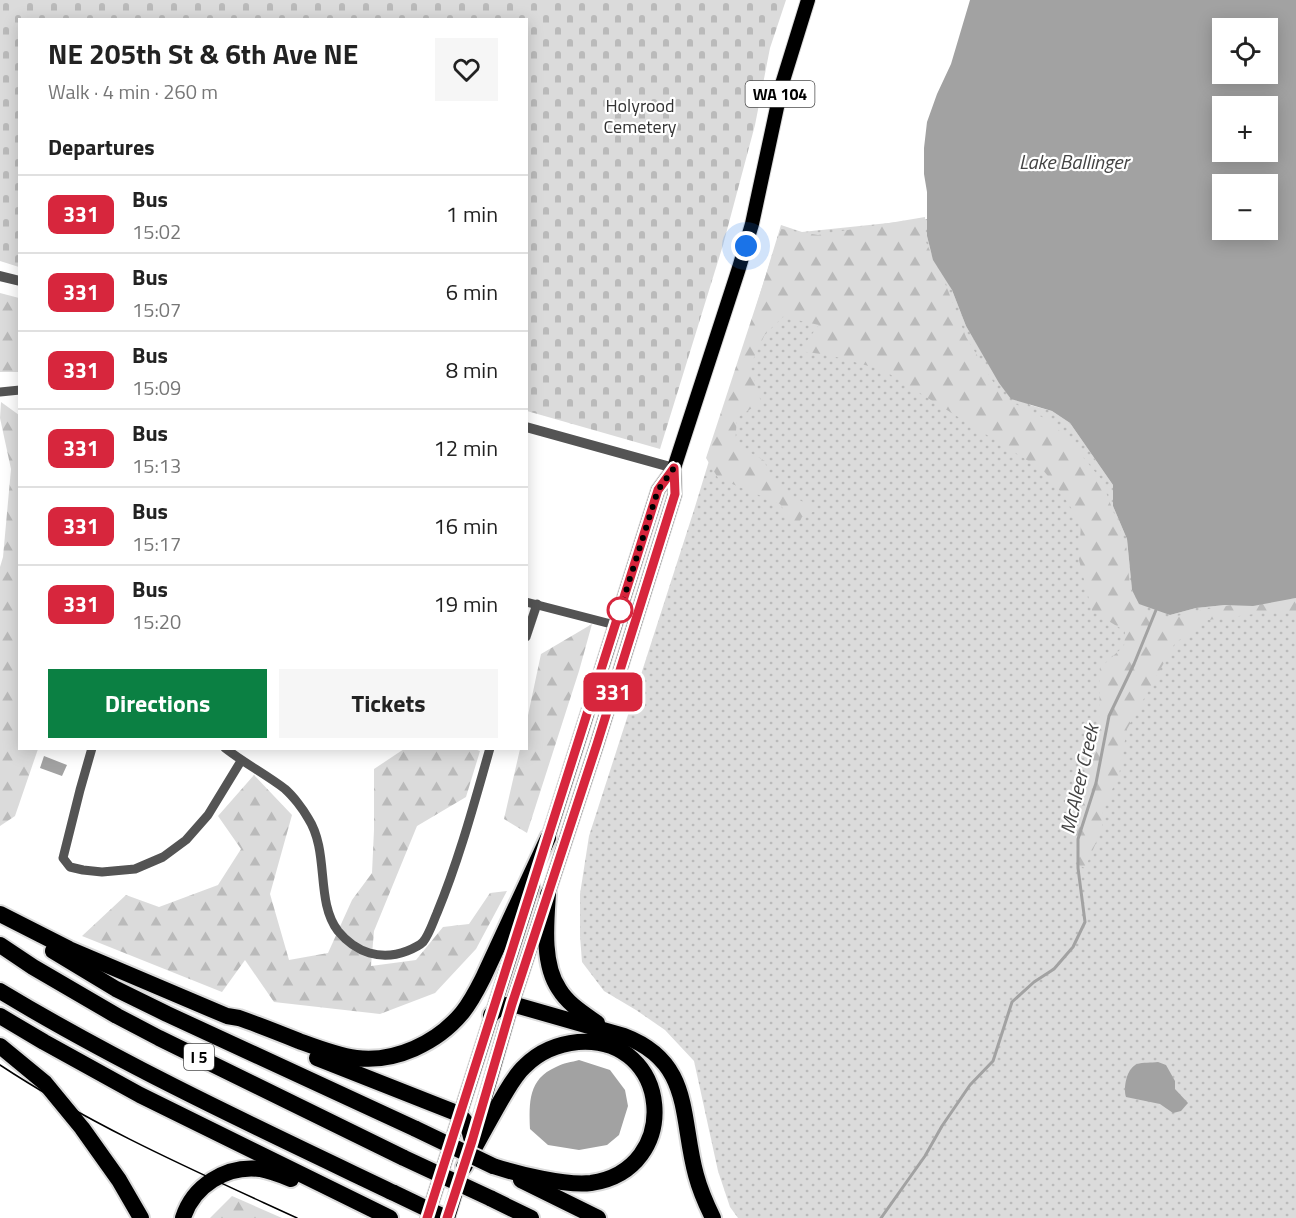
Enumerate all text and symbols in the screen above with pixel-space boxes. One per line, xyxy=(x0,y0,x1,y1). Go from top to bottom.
map controls xyxy=(1212,18,1278,240)
button: locate xyxy=(1212,18,1278,84)
text: NE 205th St & 6th Ave NE xyxy=(48,32,358,75)
button: heart xyxy=(435,38,498,101)
text: Walk · 4 min · 260 m xyxy=(48,76,218,107)
road number: WA 104 xyxy=(746,81,814,107)
park label: Holyrood Cemetery xyxy=(603,92,677,140)
button: + xyxy=(1212,96,1278,162)
text: Departures xyxy=(48,130,155,164)
water label: Lake Ballinger xyxy=(1019,146,1132,177)
button: − xyxy=(1212,174,1278,240)
text: Bus xyxy=(132,182,168,216)
text: 1 min xyxy=(446,197,498,231)
text: 331 xyxy=(63,198,99,230)
text: 15:02 xyxy=(132,216,181,247)
your location xyxy=(731,231,761,261)
text: Bus xyxy=(132,260,168,294)
text: 6 min xyxy=(446,275,498,309)
text: 331 xyxy=(63,276,99,308)
text: 15:07 xyxy=(132,294,181,325)
text: Bus xyxy=(132,338,168,372)
text: 8 min xyxy=(446,353,498,387)
text: 331 xyxy=(63,354,99,386)
text: 15:09 xyxy=(132,372,181,403)
text: Bus xyxy=(132,416,168,450)
text: 12 min xyxy=(433,431,498,465)
text: 331 xyxy=(63,432,99,464)
text: 15:13 xyxy=(132,450,181,481)
text: Bus xyxy=(132,494,168,528)
text: 16 min xyxy=(433,509,498,543)
text: 331 xyxy=(63,510,99,542)
text: 15:17 xyxy=(132,528,181,559)
text: Bus xyxy=(132,572,168,606)
text: 19 min xyxy=(433,587,498,621)
text: 331 xyxy=(63,588,99,620)
unlabelled marker xyxy=(607,597,633,623)
text: 15:20 xyxy=(132,606,181,637)
button: Directions xyxy=(48,669,267,738)
button: Tickets xyxy=(279,669,498,738)
line badge: 331 xyxy=(578,672,648,712)
text: 331 xyxy=(595,676,631,708)
water label: McAleer Creek xyxy=(1051,719,1107,837)
road number: I 5 xyxy=(184,1044,214,1070)

